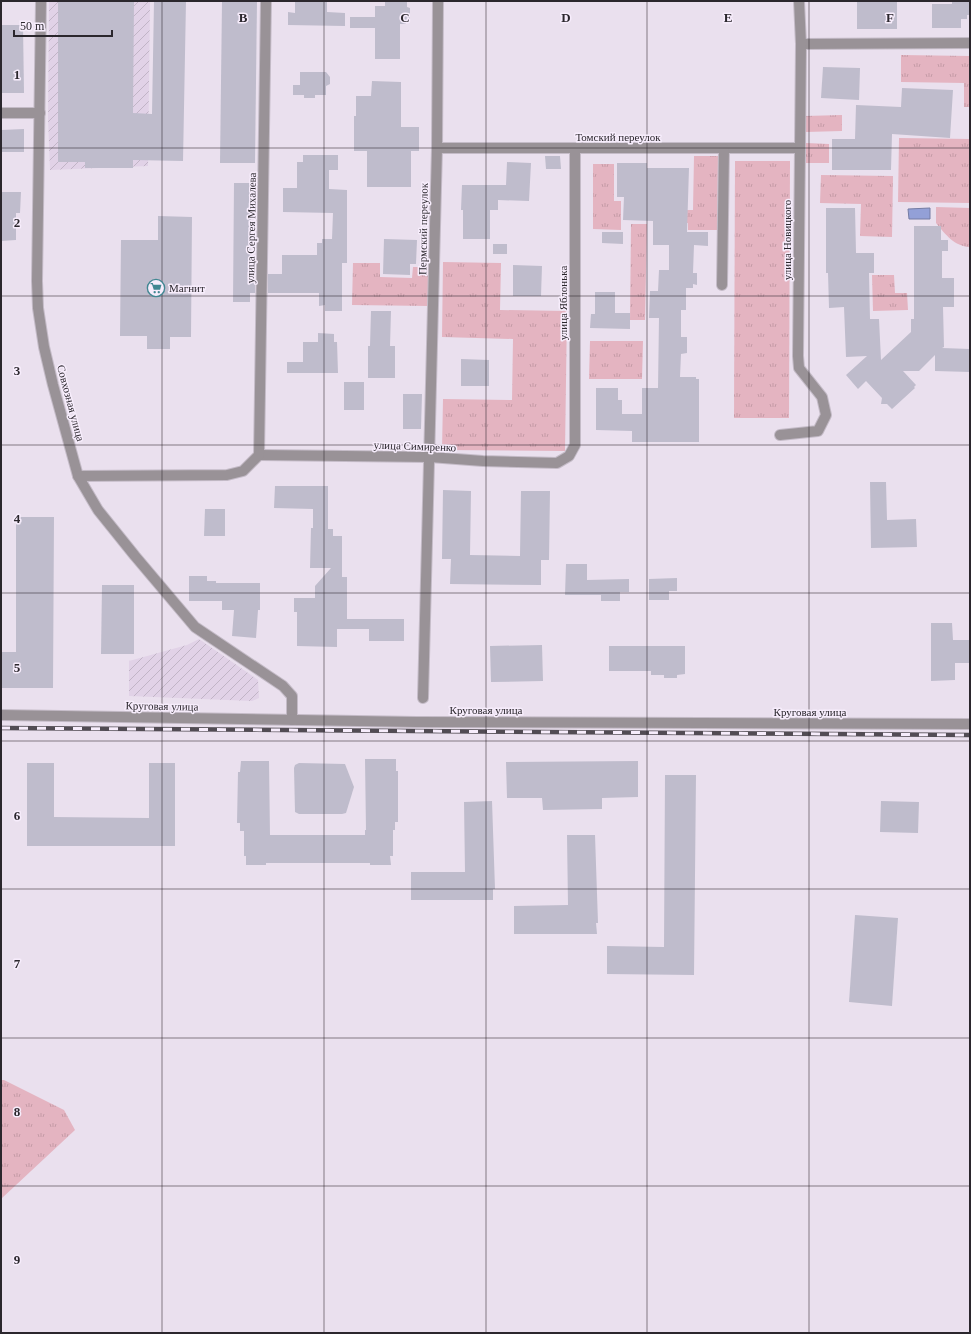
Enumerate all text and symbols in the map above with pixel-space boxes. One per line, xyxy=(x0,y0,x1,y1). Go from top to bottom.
text: B xyxy=(239,10,248,25)
text: C xyxy=(400,10,410,25)
text: D xyxy=(561,10,571,25)
text: E xyxy=(724,10,732,25)
text: F xyxy=(886,10,894,25)
scale bar xyxy=(14,12,112,38)
text: 50 m xyxy=(20,19,45,33)
text: 1 xyxy=(14,67,20,82)
street label: Томский переулок xyxy=(575,131,661,143)
street label: улица Сергея Михалева xyxy=(244,172,258,284)
street label: Пермский переулок xyxy=(416,182,430,275)
street label: улица Новицкого xyxy=(781,199,793,280)
text: 2 xyxy=(14,215,20,230)
street label: улица Яблонька xyxy=(557,266,569,340)
supermarket icon: Магнит xyxy=(146,278,166,298)
place label: Магнит xyxy=(169,282,205,294)
text: 3 xyxy=(14,363,21,378)
street label: Совхозная улица xyxy=(55,363,87,443)
street label: улица Симиренко xyxy=(374,439,457,453)
text: 4 xyxy=(14,511,21,526)
text: 5 xyxy=(14,660,21,675)
street label: Круговая улица xyxy=(125,699,199,713)
street label: Круговая улица xyxy=(450,704,523,716)
street label: Круговая улица xyxy=(774,706,847,718)
text: 6 xyxy=(14,808,21,823)
text: 7 xyxy=(14,956,21,971)
text: 8 xyxy=(14,1104,21,1119)
text: 9 xyxy=(14,1252,21,1267)

